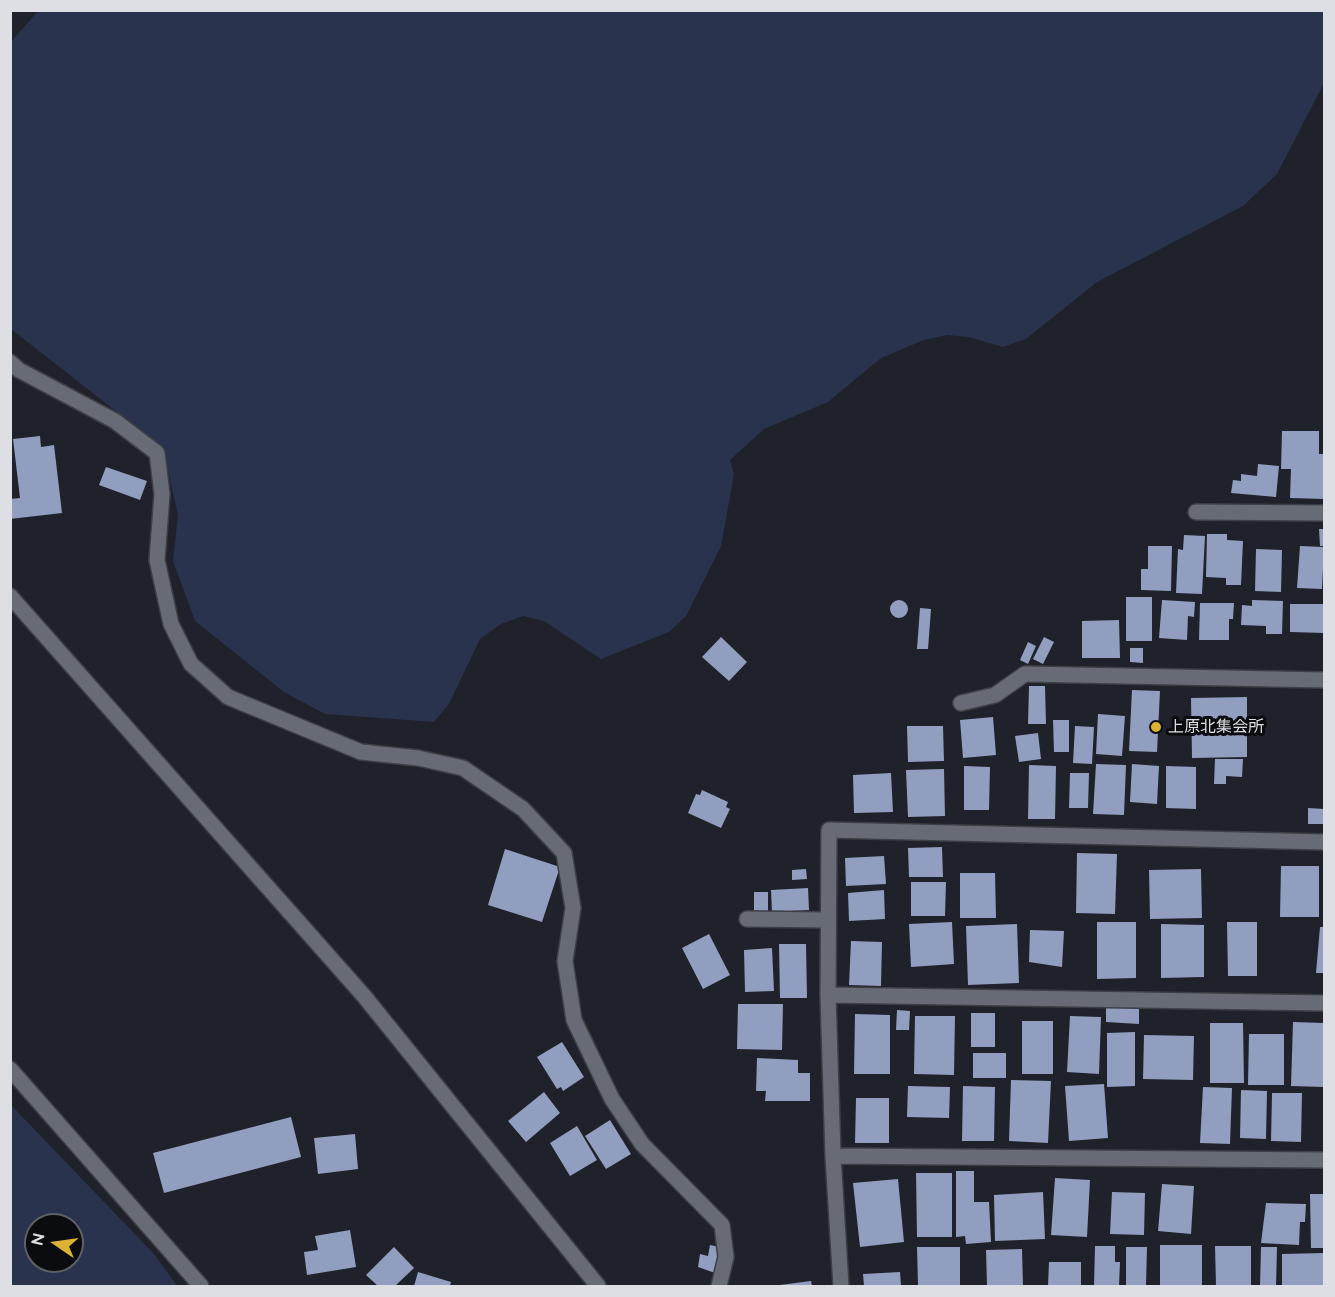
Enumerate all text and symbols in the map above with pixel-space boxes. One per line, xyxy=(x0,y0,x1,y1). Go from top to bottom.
place label: 上原北集会所 xyxy=(1168,717,1264,737)
marker: 上原北集会所 xyxy=(1149,720,1163,734)
north arrow xyxy=(24,1213,84,1273)
text: N xyxy=(27,1231,49,1247)

